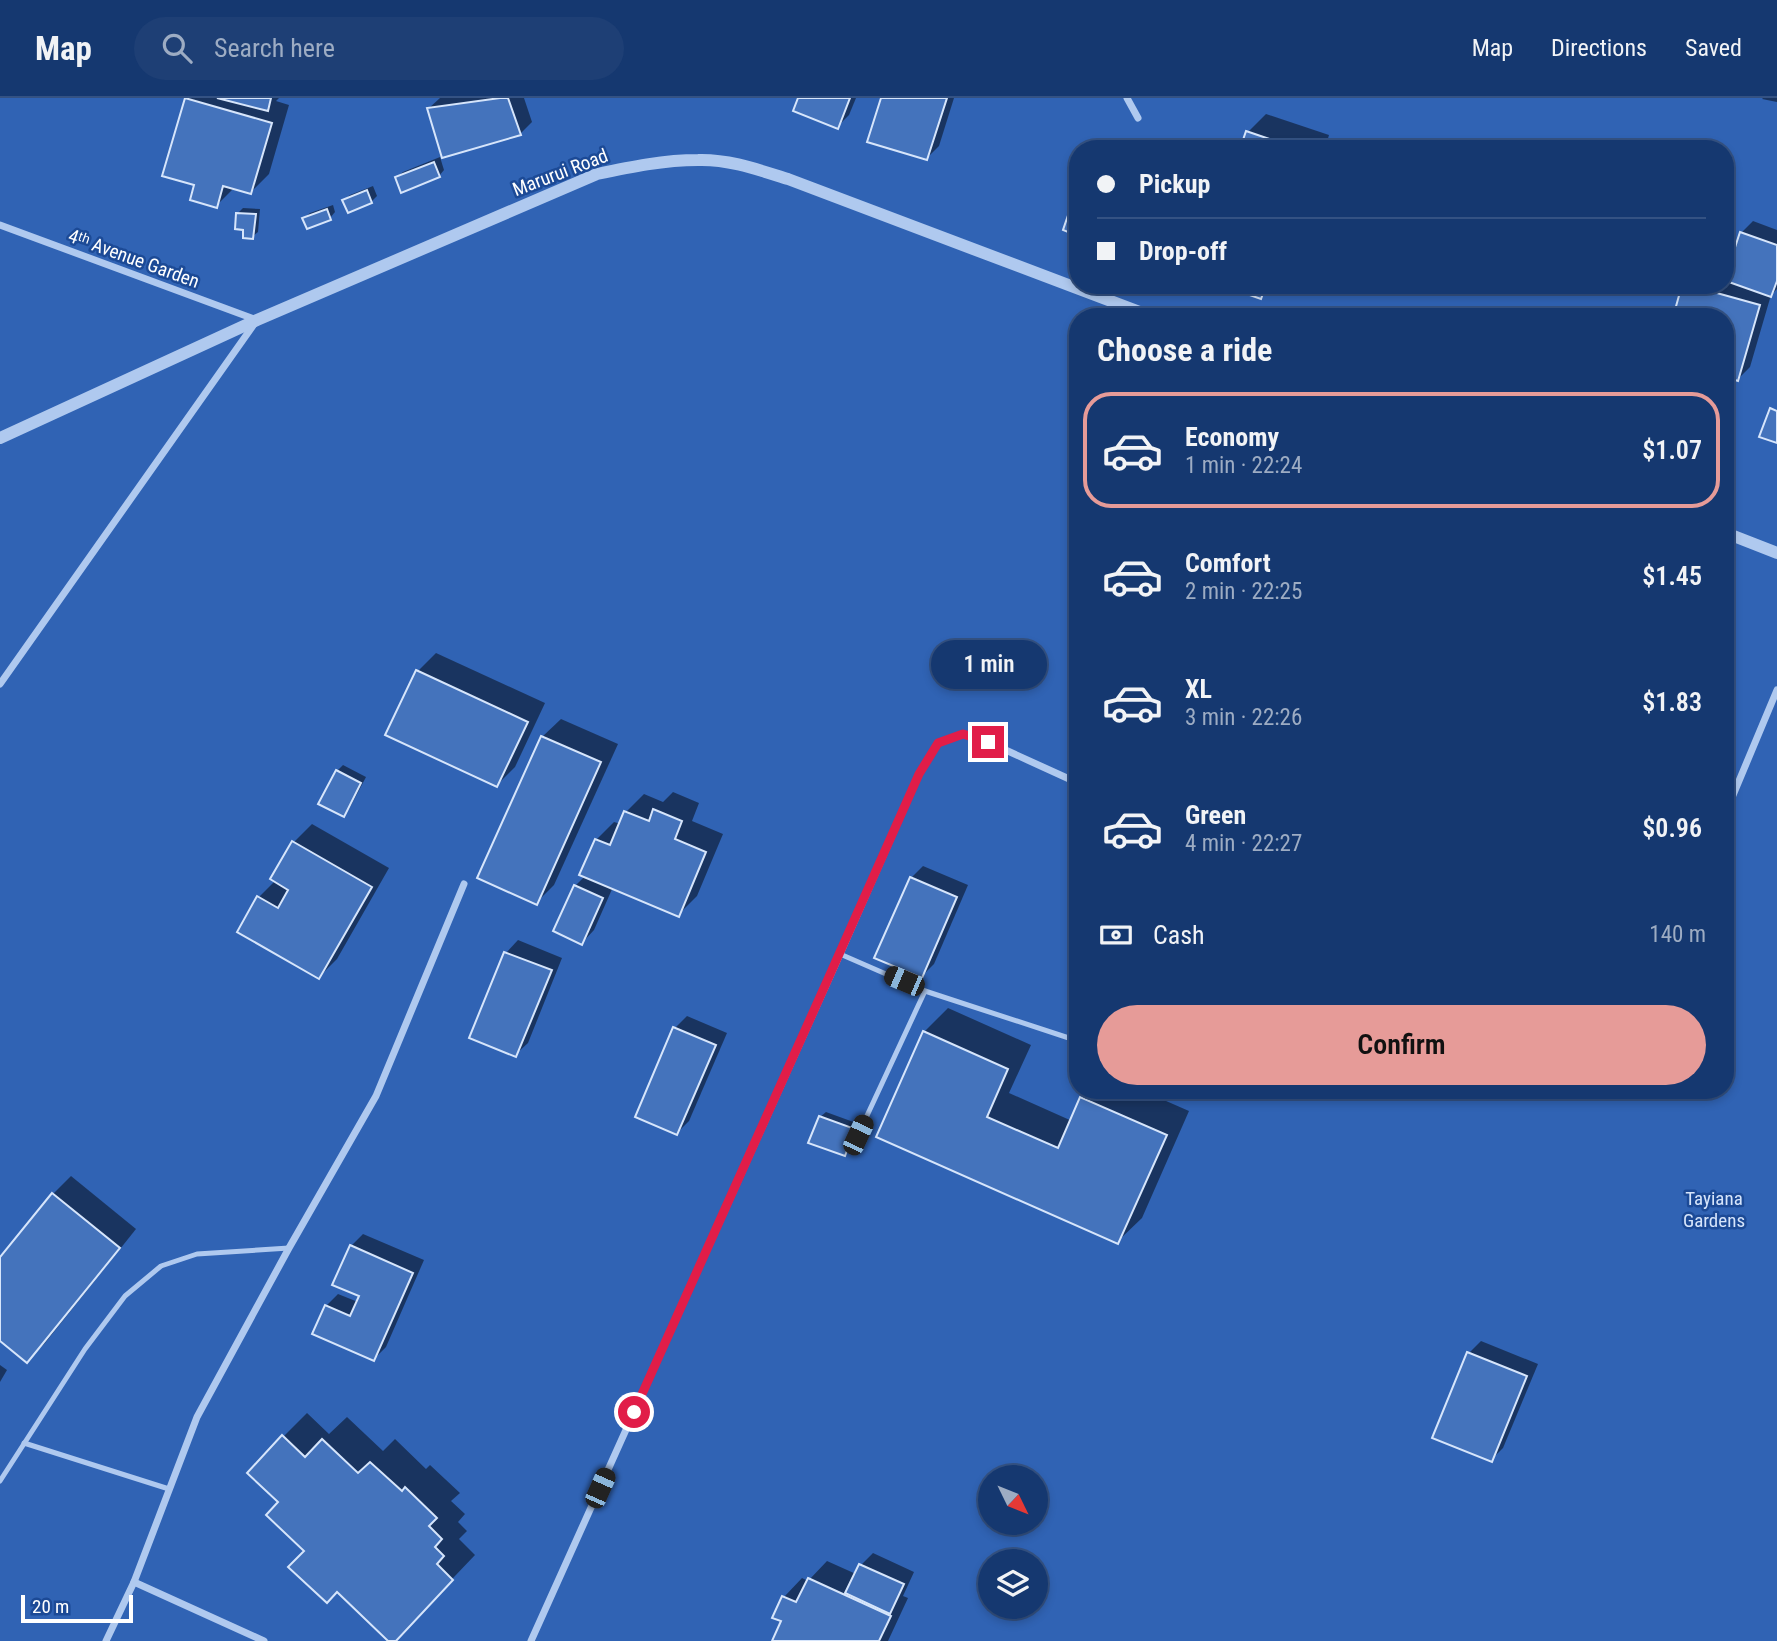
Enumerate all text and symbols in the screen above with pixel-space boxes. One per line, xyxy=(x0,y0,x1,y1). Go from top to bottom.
search box xyxy=(134,17,624,80)
text: Map xyxy=(35,29,92,68)
icon: search xyxy=(158,29,196,67)
text: Search here xyxy=(214,33,335,63)
text: Map xyxy=(1472,34,1513,62)
text: Directions xyxy=(1551,34,1647,62)
text: Saved xyxy=(1685,34,1742,62)
street label: Marurui Road xyxy=(509,144,611,201)
text: Pickup xyxy=(1139,169,1210,199)
street label: 4ᵗʰ Avenue Garden xyxy=(65,224,202,293)
text: Drop-off xyxy=(1139,236,1227,266)
text: Choose a ride xyxy=(1097,331,1272,369)
icon: car xyxy=(1101,419,1164,482)
text: Economy xyxy=(1185,422,1279,452)
text: $1.07 xyxy=(1642,435,1702,465)
text: 1 min · 22:24 xyxy=(1185,452,1302,479)
icon: car xyxy=(1101,545,1164,608)
text: Comfort xyxy=(1185,548,1271,578)
text: $1.45 xyxy=(1642,561,1702,591)
text: 2 min · 22:25 xyxy=(1185,578,1302,605)
callout: 1 min xyxy=(930,640,1046,690)
text: 1 min xyxy=(964,651,1014,678)
icon: car xyxy=(1101,671,1164,734)
text: XL xyxy=(1185,674,1212,704)
text: $1.83 xyxy=(1642,687,1702,717)
text: 3 min · 22:26 xyxy=(1185,704,1302,731)
route end xyxy=(972,726,1004,758)
icon: car xyxy=(1101,797,1164,860)
text: Green xyxy=(1185,800,1246,830)
text: $0.96 xyxy=(1642,813,1702,843)
text: 4 min · 22:27 xyxy=(1185,830,1302,857)
icon: cash xyxy=(1097,916,1135,954)
text: Cash xyxy=(1153,920,1205,950)
text: 140 m xyxy=(1649,921,1706,948)
car xyxy=(881,963,928,999)
button: Confirm xyxy=(1097,1005,1706,1085)
car xyxy=(840,1112,877,1158)
park label: Tayiana Gardens xyxy=(1683,1187,1745,1232)
route start xyxy=(618,1396,650,1428)
car xyxy=(582,1465,619,1511)
north arrow xyxy=(978,1465,1048,1535)
map controls xyxy=(978,1465,1048,1619)
button: layers xyxy=(978,1549,1048,1619)
scale bar xyxy=(21,1592,133,1624)
text: 20 m xyxy=(32,1595,69,1618)

